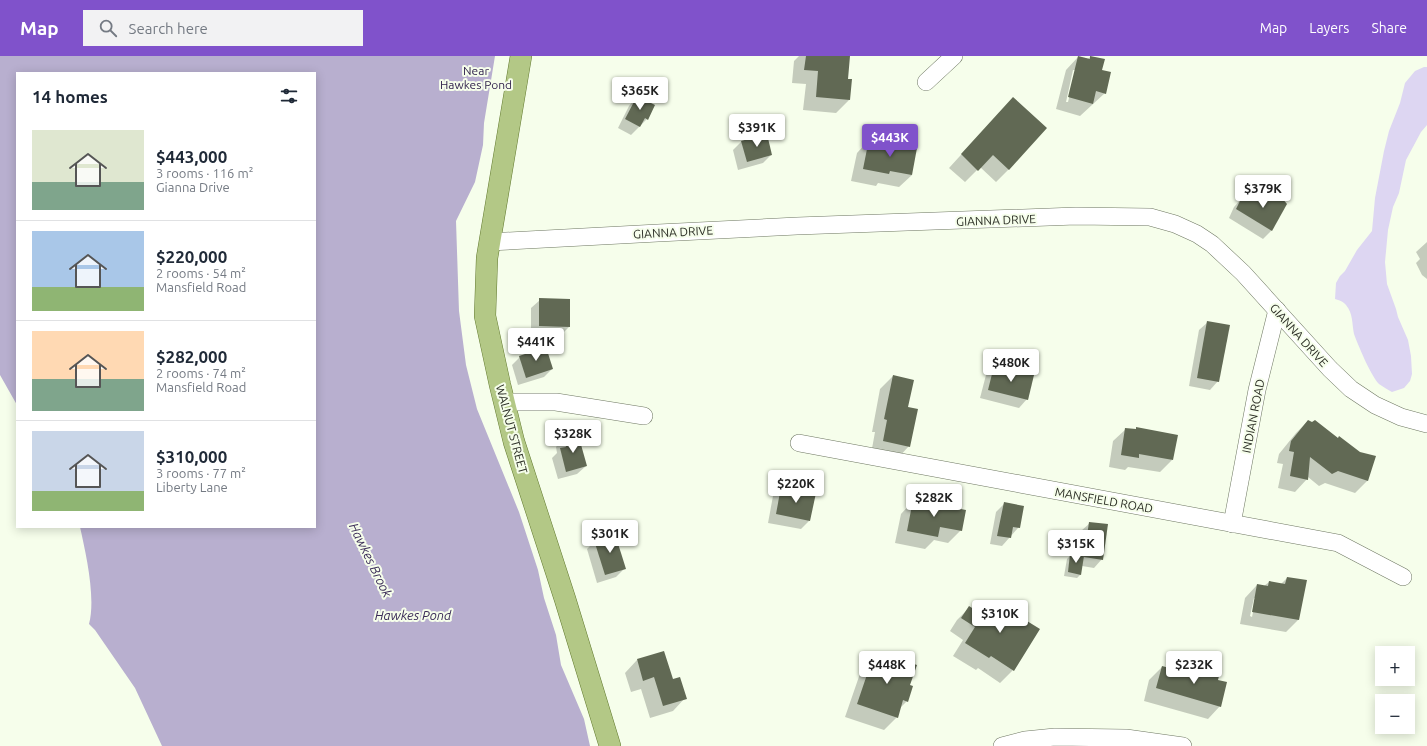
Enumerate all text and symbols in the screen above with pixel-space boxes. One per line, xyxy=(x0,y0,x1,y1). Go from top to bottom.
search box xyxy=(83,10,363,46)
text: Map xyxy=(20,17,59,39)
icon: search xyxy=(97,17,119,39)
text: Search here xyxy=(129,20,208,37)
text: Map xyxy=(1260,20,1287,36)
text: Layers xyxy=(1309,20,1349,36)
text: Share xyxy=(1371,20,1407,36)
park label: Near Hawkes Pond xyxy=(440,64,512,91)
pin: $365K xyxy=(612,77,668,111)
text: $365K xyxy=(621,83,659,97)
icon: filters xyxy=(278,85,300,107)
text: 14 homes xyxy=(32,87,108,106)
pin: $391K xyxy=(729,114,785,148)
text: $391K xyxy=(738,120,776,134)
pin: $443K xyxy=(862,124,918,158)
text: $443K xyxy=(871,130,909,144)
icon: home xyxy=(64,146,112,194)
text: $443,000 xyxy=(156,147,227,166)
text: 3 rooms · 116 m² xyxy=(156,166,253,180)
pin: $379K xyxy=(1235,175,1291,209)
text: Gianna Drive xyxy=(156,180,230,194)
text: $379K xyxy=(1244,181,1282,195)
street label: GIANNA DRIVE xyxy=(956,212,1036,228)
street label: GIANNA DRIVE xyxy=(633,223,713,241)
icon: home xyxy=(64,247,112,295)
text: $220,000 xyxy=(156,247,227,266)
text: 2 rooms · 54 m² xyxy=(156,266,246,280)
text: Mansfield Road xyxy=(156,280,246,294)
street label: GIANNA DRIVE xyxy=(1267,301,1331,369)
pin: $441K xyxy=(508,328,564,362)
text: $441K xyxy=(517,334,555,348)
icon: home xyxy=(64,347,112,395)
text: $282,000 xyxy=(156,347,227,366)
pin: $480K xyxy=(983,349,1039,383)
text: $480K xyxy=(992,355,1030,369)
text: 2 rooms · 74 m² xyxy=(156,366,246,380)
street label: INDIAN ROAD xyxy=(1239,378,1267,454)
text: Mansfield Road xyxy=(156,380,246,394)
street label: WALNUT STREET xyxy=(494,383,530,475)
pin: $328K xyxy=(545,420,601,454)
text: $328K xyxy=(554,426,592,440)
icon: home xyxy=(64,447,112,495)
text: $310,000 xyxy=(156,447,227,466)
text: 3 rooms · 77 m² xyxy=(156,466,246,480)
pin: $220K xyxy=(768,470,824,504)
text: $220K xyxy=(777,476,815,490)
text: Liberty Lane xyxy=(156,480,228,494)
pin: $282K xyxy=(906,484,962,518)
street label: MANSFIELD ROAD xyxy=(1054,485,1154,515)
text: $282K xyxy=(915,490,953,504)
pin: $301K xyxy=(582,520,638,554)
water label: Hawkes Brook xyxy=(347,521,395,600)
text: $301K xyxy=(591,526,629,540)
pin: $315K xyxy=(1048,530,1104,564)
text: $315K xyxy=(1057,536,1095,550)
pin: $310K xyxy=(972,600,1028,634)
text: $310K xyxy=(981,606,1019,620)
water label: Hawkes Pond xyxy=(375,608,452,622)
map controls xyxy=(1375,646,1415,734)
button: + xyxy=(1375,646,1415,686)
pin: $448K xyxy=(859,651,915,685)
pin: $232K xyxy=(1166,651,1222,685)
text: $448K xyxy=(868,657,906,671)
text: $232K xyxy=(1175,657,1213,671)
button: − xyxy=(1375,694,1415,734)

